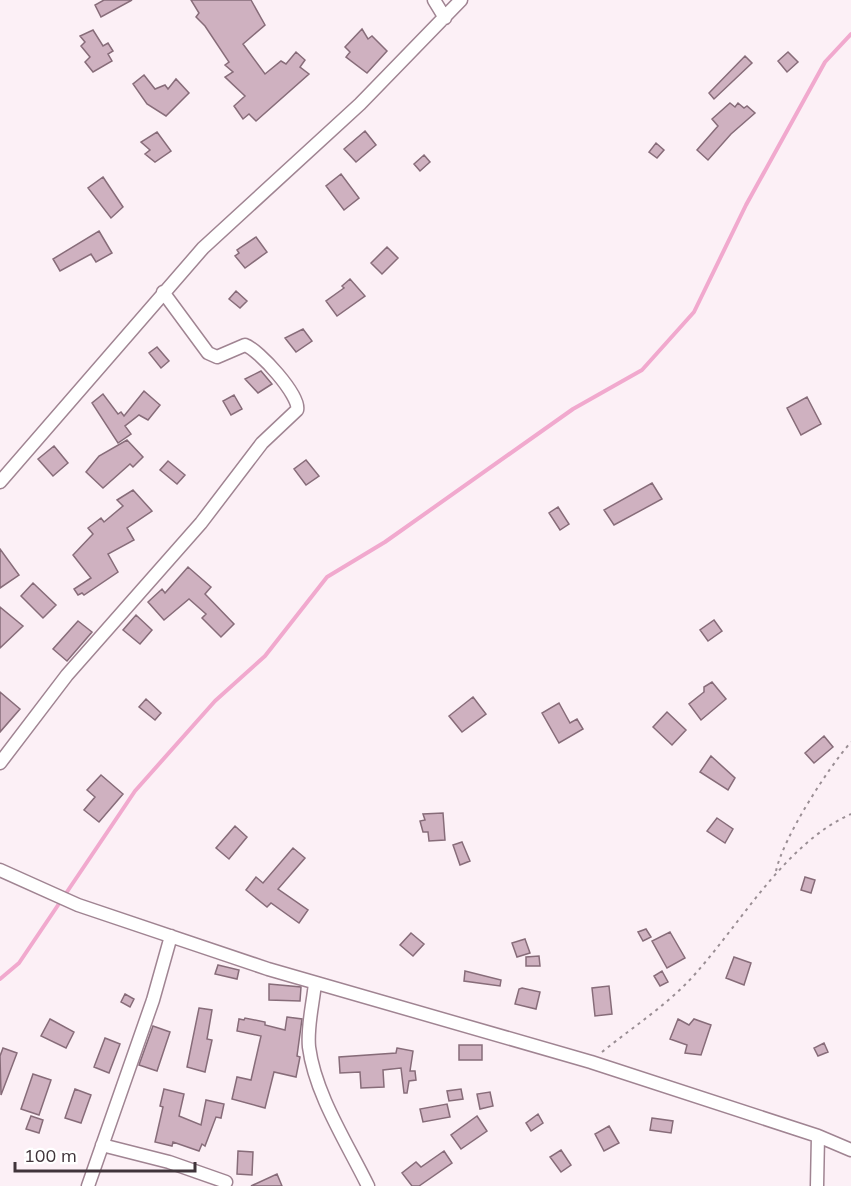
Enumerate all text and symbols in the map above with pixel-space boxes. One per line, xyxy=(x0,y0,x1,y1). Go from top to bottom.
scale bar xyxy=(15,1135,195,1173)
text: 100 m xyxy=(24,1144,77,1167)

